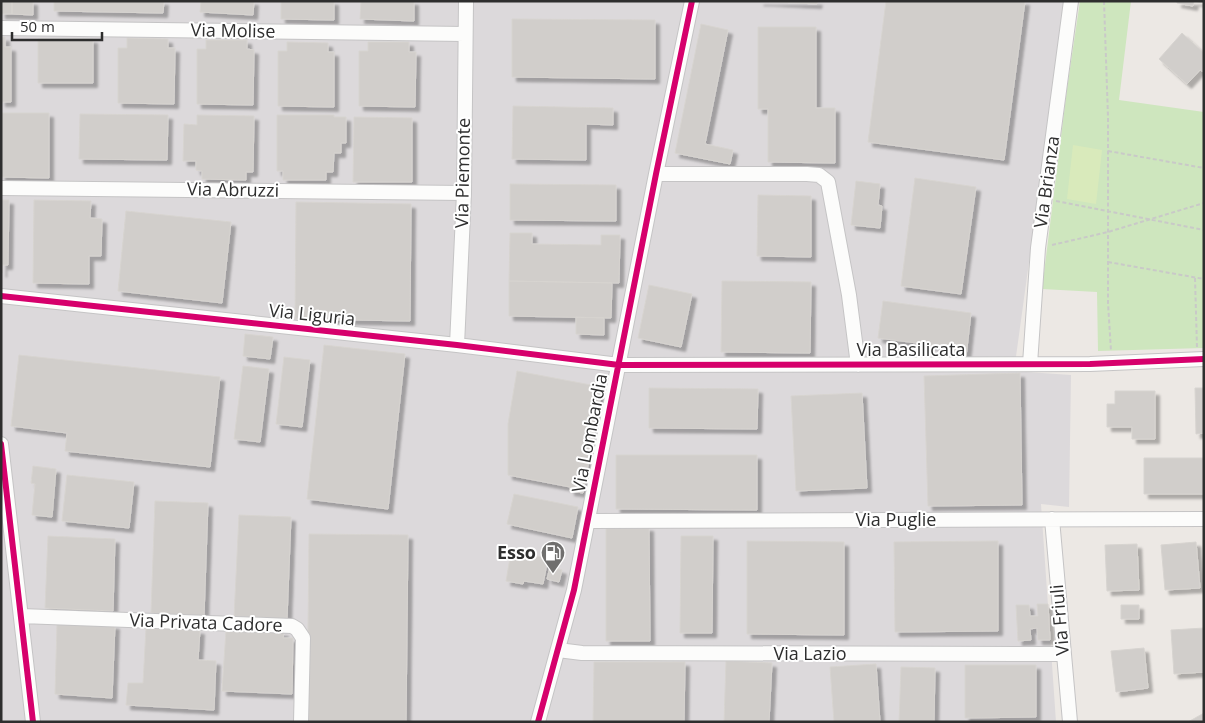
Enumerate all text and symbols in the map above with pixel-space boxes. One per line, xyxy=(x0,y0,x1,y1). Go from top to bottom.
scale bar xyxy=(12,10,102,42)
text: 50 m xyxy=(20,16,55,36)
street label: Via Molise xyxy=(190,17,276,43)
street label: Via Piemonte xyxy=(449,118,475,228)
street label: Via Brianza xyxy=(1028,134,1064,230)
street label: Via Abruzzi xyxy=(187,176,279,202)
street label: Via Liguria xyxy=(268,298,356,330)
street label: Via Basilicata xyxy=(857,337,965,361)
street label: Via Lombardia xyxy=(566,371,612,494)
street label: Via Puglie xyxy=(856,507,936,531)
place label: Esso xyxy=(497,540,536,564)
fuel station icon: Esso xyxy=(540,540,566,574)
street label: Via Friuli xyxy=(1044,584,1074,657)
street label: Via Privata Cadore xyxy=(129,607,283,637)
street label: Via Lazio xyxy=(773,641,847,665)

